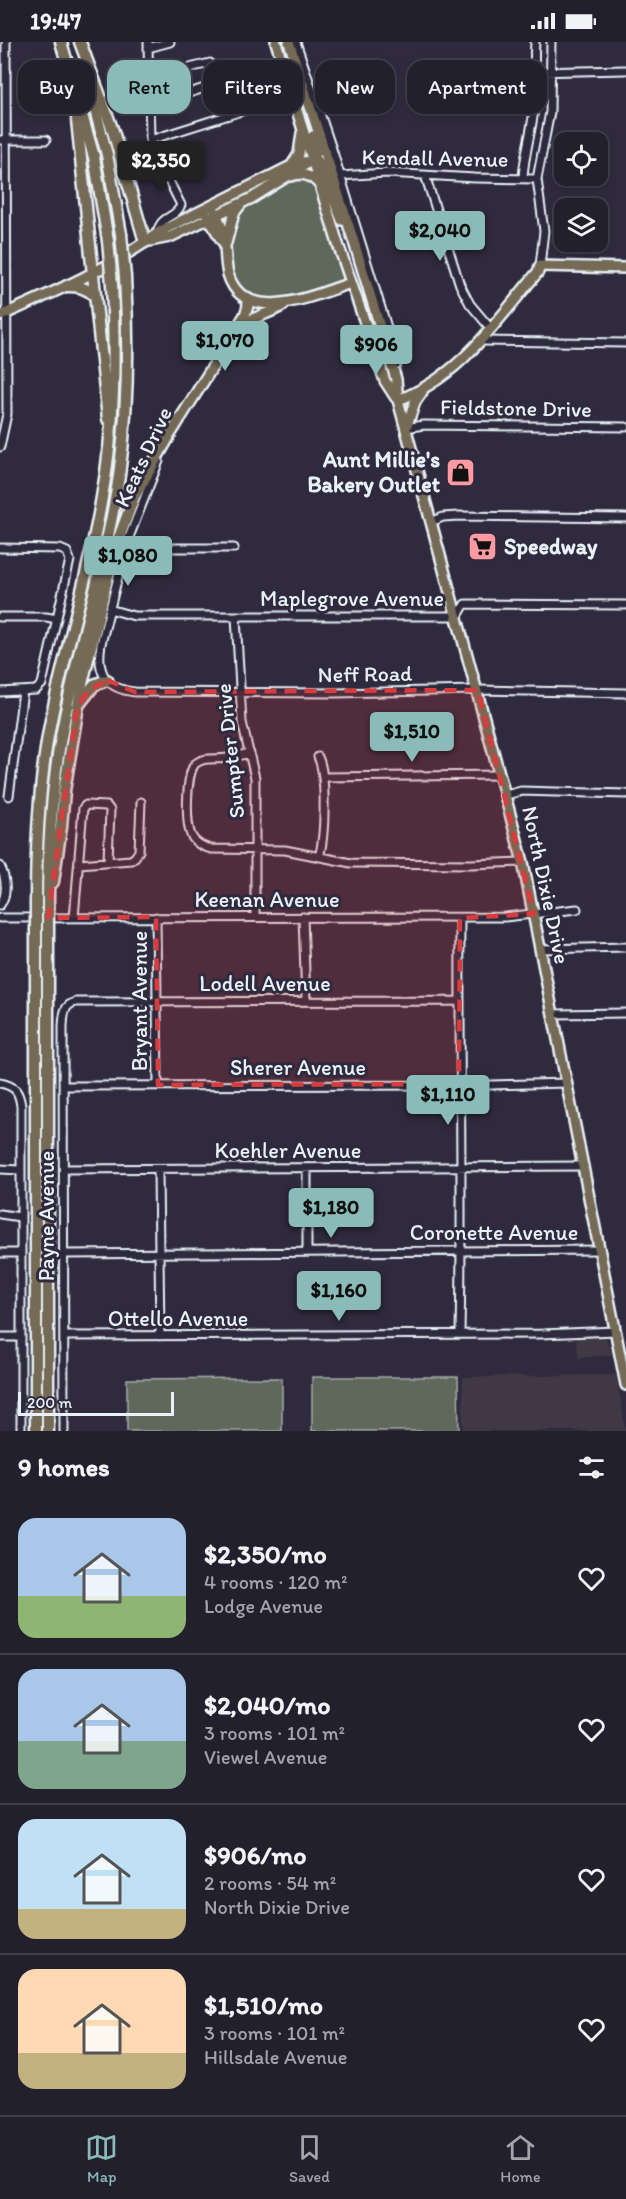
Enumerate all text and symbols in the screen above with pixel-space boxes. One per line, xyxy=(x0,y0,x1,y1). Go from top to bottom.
text: 19:47 xyxy=(30,8,81,35)
chip: Buy xyxy=(18,60,95,114)
chip: Rent xyxy=(107,60,191,114)
chip: Filters xyxy=(203,60,303,114)
chip: New xyxy=(315,60,395,114)
chip: Apartment xyxy=(407,60,547,114)
map controls xyxy=(554,132,608,252)
button: locate xyxy=(554,132,608,186)
pin: $2,350 xyxy=(112,141,210,192)
street label: Kendall Avenue xyxy=(361,143,509,173)
text: $2,350 xyxy=(131,148,191,172)
button: layers xyxy=(554,198,608,252)
pin: $2,040 xyxy=(391,211,489,262)
text: $2,040 xyxy=(409,218,471,242)
pin: $1,070 xyxy=(176,321,274,372)
pin: $906 xyxy=(340,325,412,376)
text: $1,070 xyxy=(196,328,254,352)
text: $906 xyxy=(354,332,398,356)
street label: Fieldstone Drive xyxy=(440,393,592,423)
street label: Keats Drive xyxy=(108,403,178,511)
place label: Aunt Millie's Bakery Outlet xyxy=(307,446,441,498)
shop icon: Aunt Millie's Bakery Outlet xyxy=(445,456,477,488)
supermarket icon: Speedway xyxy=(467,530,499,562)
place label: Speedway xyxy=(504,533,598,560)
pin: $1,080 xyxy=(79,536,177,587)
text: $1,080 xyxy=(98,543,158,567)
street label: Maplegrove Avenue xyxy=(260,585,444,612)
street label: Neff Road xyxy=(317,660,413,688)
street label: Sumpter Drive xyxy=(209,682,251,820)
pin: $1,510 xyxy=(363,712,461,763)
text: $1,510 xyxy=(384,719,440,743)
street label: North Dixie Drive xyxy=(516,804,576,966)
street label: Keenan Avenue xyxy=(194,886,340,913)
street label: Bryant Avenue xyxy=(126,931,153,1071)
street label: Lodell Avenue xyxy=(199,970,331,997)
street label: Sherer Avenue xyxy=(230,1054,366,1081)
pin: $1,110 xyxy=(399,1075,497,1126)
text: $1,110 xyxy=(420,1082,476,1106)
street label: Koehler Avenue xyxy=(215,1137,361,1164)
street label: Payne Avenue xyxy=(33,1151,60,1281)
pin: $1,180 xyxy=(282,1188,380,1239)
text: $1,180 xyxy=(303,1195,359,1219)
street label: Coronette Avenue xyxy=(410,1219,578,1246)
pin: $1,160 xyxy=(290,1271,388,1322)
text: $1,160 xyxy=(311,1278,367,1302)
street label: Ottello Avenue xyxy=(108,1305,248,1332)
scale bar xyxy=(18,1389,174,1416)
text: 200 m xyxy=(27,1393,72,1412)
text: 9 homes xyxy=(18,1451,110,1483)
icon: filters xyxy=(575,1451,608,1484)
text: $2,350/mo xyxy=(204,1538,327,1570)
icon: home xyxy=(66,1542,138,1614)
icon: heart xyxy=(575,1562,608,1595)
text: 4 rooms · 120 m² xyxy=(204,1570,347,1594)
text: Lodge Avenue xyxy=(204,1594,323,1618)
text: $2,040/mo xyxy=(204,1689,331,1721)
icon: home xyxy=(66,1693,138,1765)
icon: heart xyxy=(575,1713,608,1746)
text: 3 rooms · 101 m² xyxy=(204,1721,345,1745)
text: Viewel Avenue xyxy=(204,1745,327,1769)
text: $906/mo xyxy=(204,1839,307,1871)
icon: home xyxy=(66,1843,138,1915)
icon: heart xyxy=(575,1863,608,1896)
text: 2 rooms · 54 m² xyxy=(204,1871,336,1895)
text: North Dixie Drive xyxy=(204,1895,350,1919)
text: $1,510/mo xyxy=(204,1989,323,2021)
icon: home xyxy=(66,1993,138,2065)
icon: heart xyxy=(575,2013,608,2046)
text: 3 rooms · 101 m² xyxy=(204,2021,345,2045)
text: Hillsdale Avenue xyxy=(204,2045,347,2069)
tab: Map xyxy=(85,2131,118,2186)
tab: Saved xyxy=(289,2131,330,2186)
tab: Home xyxy=(500,2131,541,2186)

